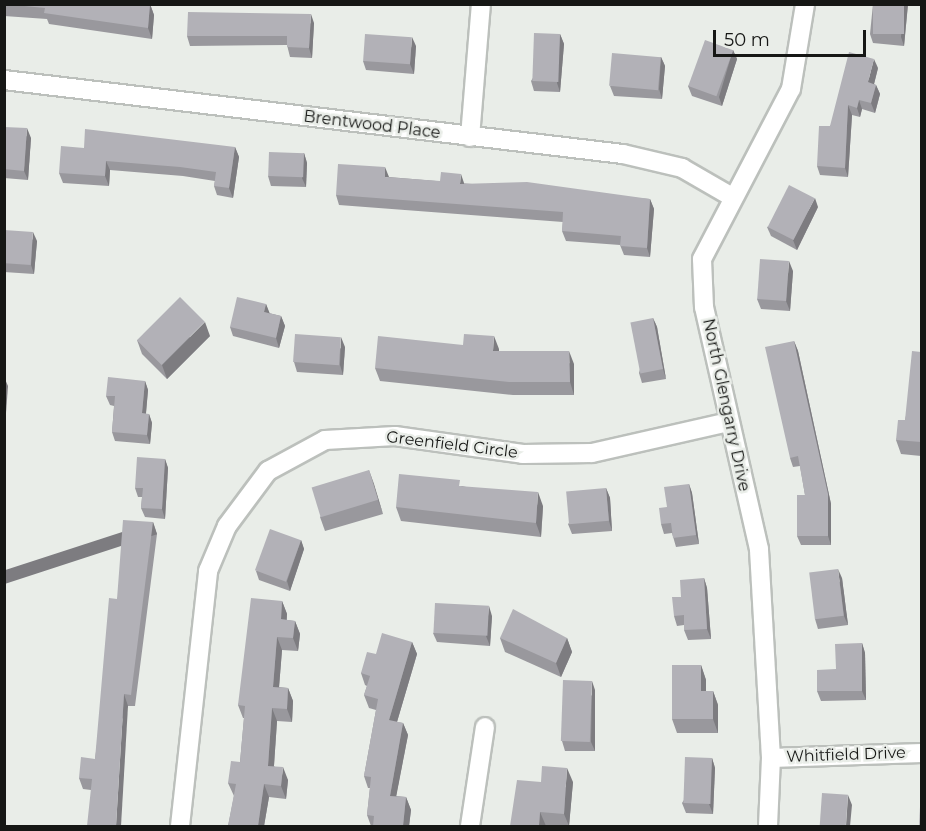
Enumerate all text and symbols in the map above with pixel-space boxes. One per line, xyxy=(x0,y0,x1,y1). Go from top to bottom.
scale bar xyxy=(716,18,869,56)
text: 50 m xyxy=(724,29,770,51)
street label: Brentwood Place xyxy=(302,107,442,143)
street label: North Glengarry Drive xyxy=(698,317,754,493)
street label: Greenfield Circle xyxy=(385,427,519,463)
street label: Whitfield Drive xyxy=(786,743,906,767)

